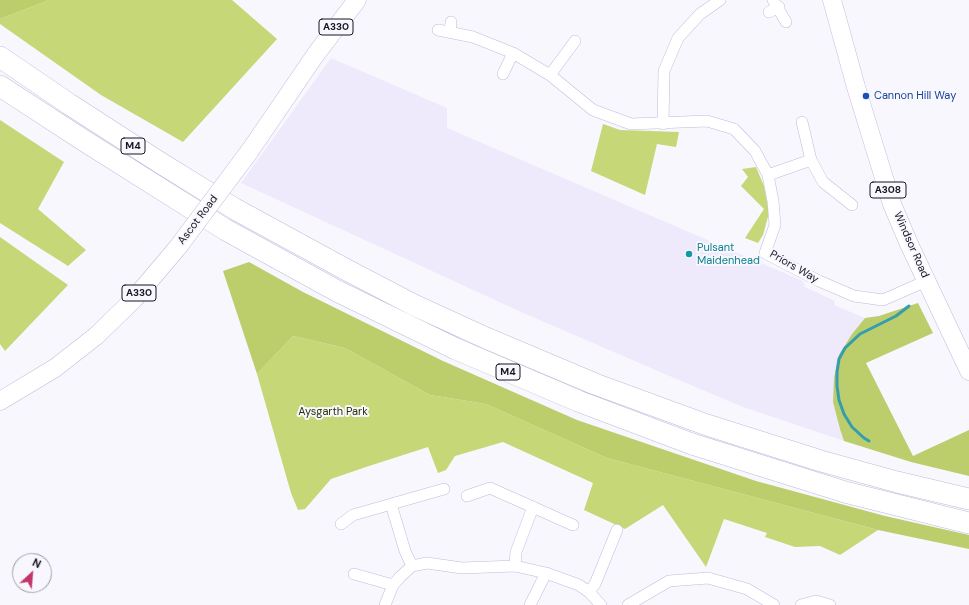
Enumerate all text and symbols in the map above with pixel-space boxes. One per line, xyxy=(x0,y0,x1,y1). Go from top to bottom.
road number: A330 xyxy=(319,19,353,35)
place label: Cannon Hill Way xyxy=(874,89,956,103)
marker: Cannon Hill Way xyxy=(861,91,871,101)
road number: M4 xyxy=(121,138,145,154)
road number: A308 xyxy=(870,182,906,198)
street label: Ascot Road xyxy=(175,193,221,247)
street label: Windsor Road xyxy=(891,210,931,280)
place label: Pulsant Maidenhead xyxy=(697,241,760,267)
street label: Priors Way xyxy=(767,248,821,286)
marker: Pulsant Maidenhead xyxy=(684,249,694,259)
road number: A330 xyxy=(122,285,156,301)
road number: M4 xyxy=(496,364,520,380)
park label: Aysgarth Park xyxy=(298,405,368,419)
north arrow xyxy=(12,553,52,593)
text: N xyxy=(30,555,43,571)

